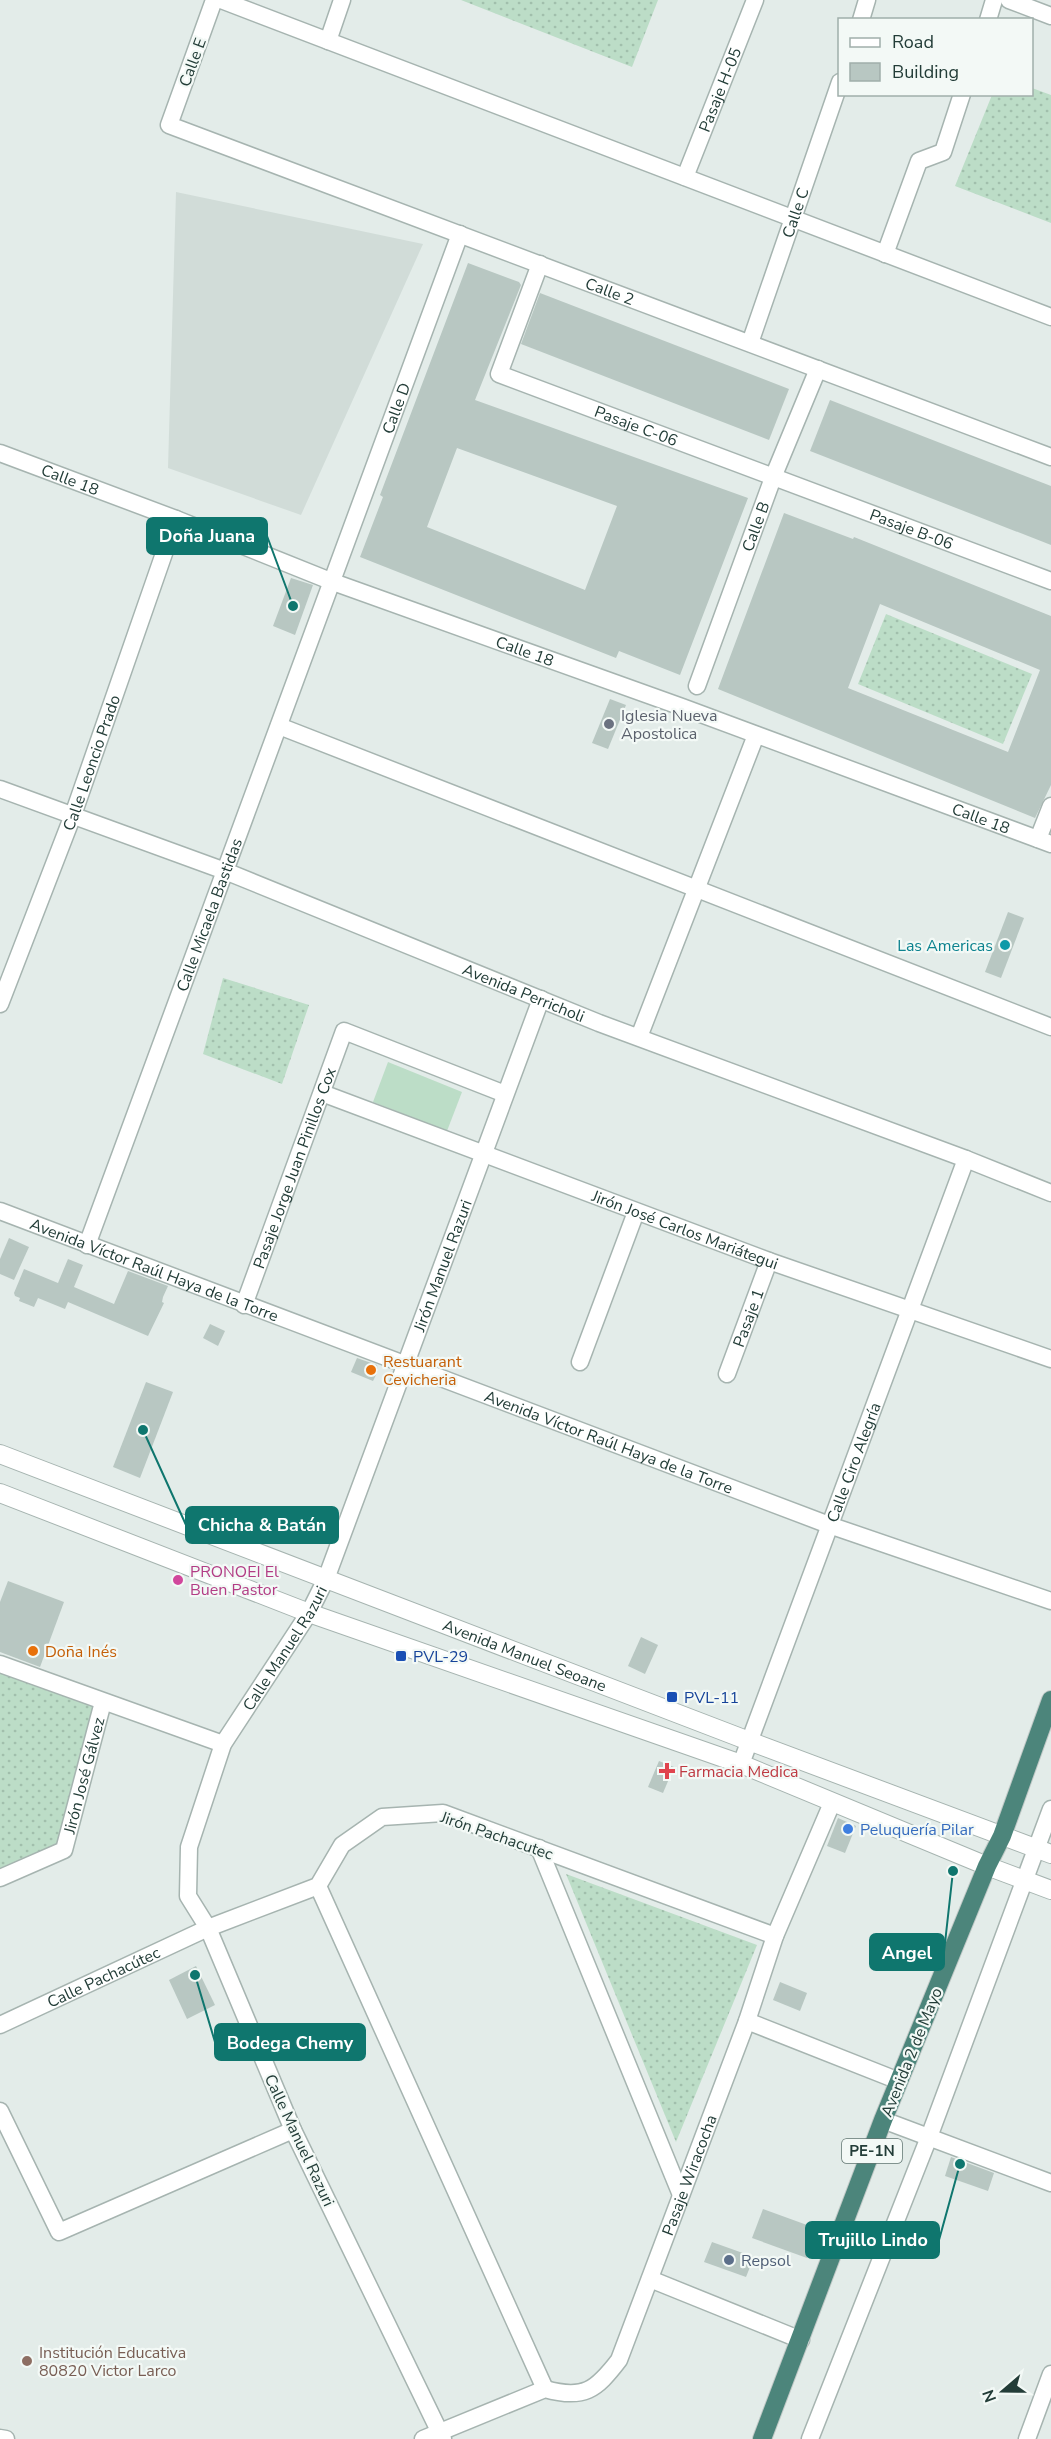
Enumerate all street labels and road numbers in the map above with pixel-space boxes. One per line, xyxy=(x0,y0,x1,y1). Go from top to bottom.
street label: Calle E xyxy=(174,35,212,90)
street label: Pasaje H-05 xyxy=(694,45,747,135)
street label: Calle C xyxy=(777,185,815,241)
street label: Calle 2 xyxy=(582,273,637,311)
street label: Calle D xyxy=(377,380,416,437)
street label: Pasaje C-06 xyxy=(591,401,681,452)
street label: Calle 18 xyxy=(38,459,102,501)
street label: Calle B xyxy=(737,499,775,555)
street label: Pasaje B-06 xyxy=(866,504,956,555)
street label: Calle 18 xyxy=(493,631,557,672)
street label: Calle Leoncio Prado xyxy=(58,692,126,834)
street label: Calle 18 xyxy=(949,798,1013,840)
street label: Calle Micaela Bastidas xyxy=(171,835,248,995)
street label: Avenida Perricholi xyxy=(459,959,588,1028)
street label: Pasaje Jorge Juan Pinillos Cox xyxy=(248,1064,342,1272)
street label: Jirón José Carlos Mariátegui xyxy=(588,1185,781,1275)
street label: Jirón Manuel Razuri xyxy=(408,1197,478,1336)
street label: Avenida Víctor Raúl Haya de la Torre xyxy=(27,1213,281,1327)
street label: Pasaje 1 xyxy=(728,1286,770,1350)
street label: Avenida Víctor Raúl Haya de la Torre xyxy=(481,1385,736,1500)
street label: Calle Ciro Alegría xyxy=(822,1399,887,1526)
street label: Calle Manuel Razuri xyxy=(238,1582,333,1715)
street label: Avenida Manuel Seoane xyxy=(439,1615,609,1697)
street label: Jirón José Gálvez xyxy=(58,1715,111,1837)
street label: Jirón Pachacutec xyxy=(437,1806,556,1866)
street label: Calle Pachacútec xyxy=(44,1942,164,2014)
street label: Avenida 2 de Mayo xyxy=(876,1984,948,2120)
street label: Calle Manuel Razuri xyxy=(259,2071,339,2210)
street label: Pasaje Wiracocha xyxy=(657,2112,723,2239)
road number: PE-1N xyxy=(842,2139,902,2163)

